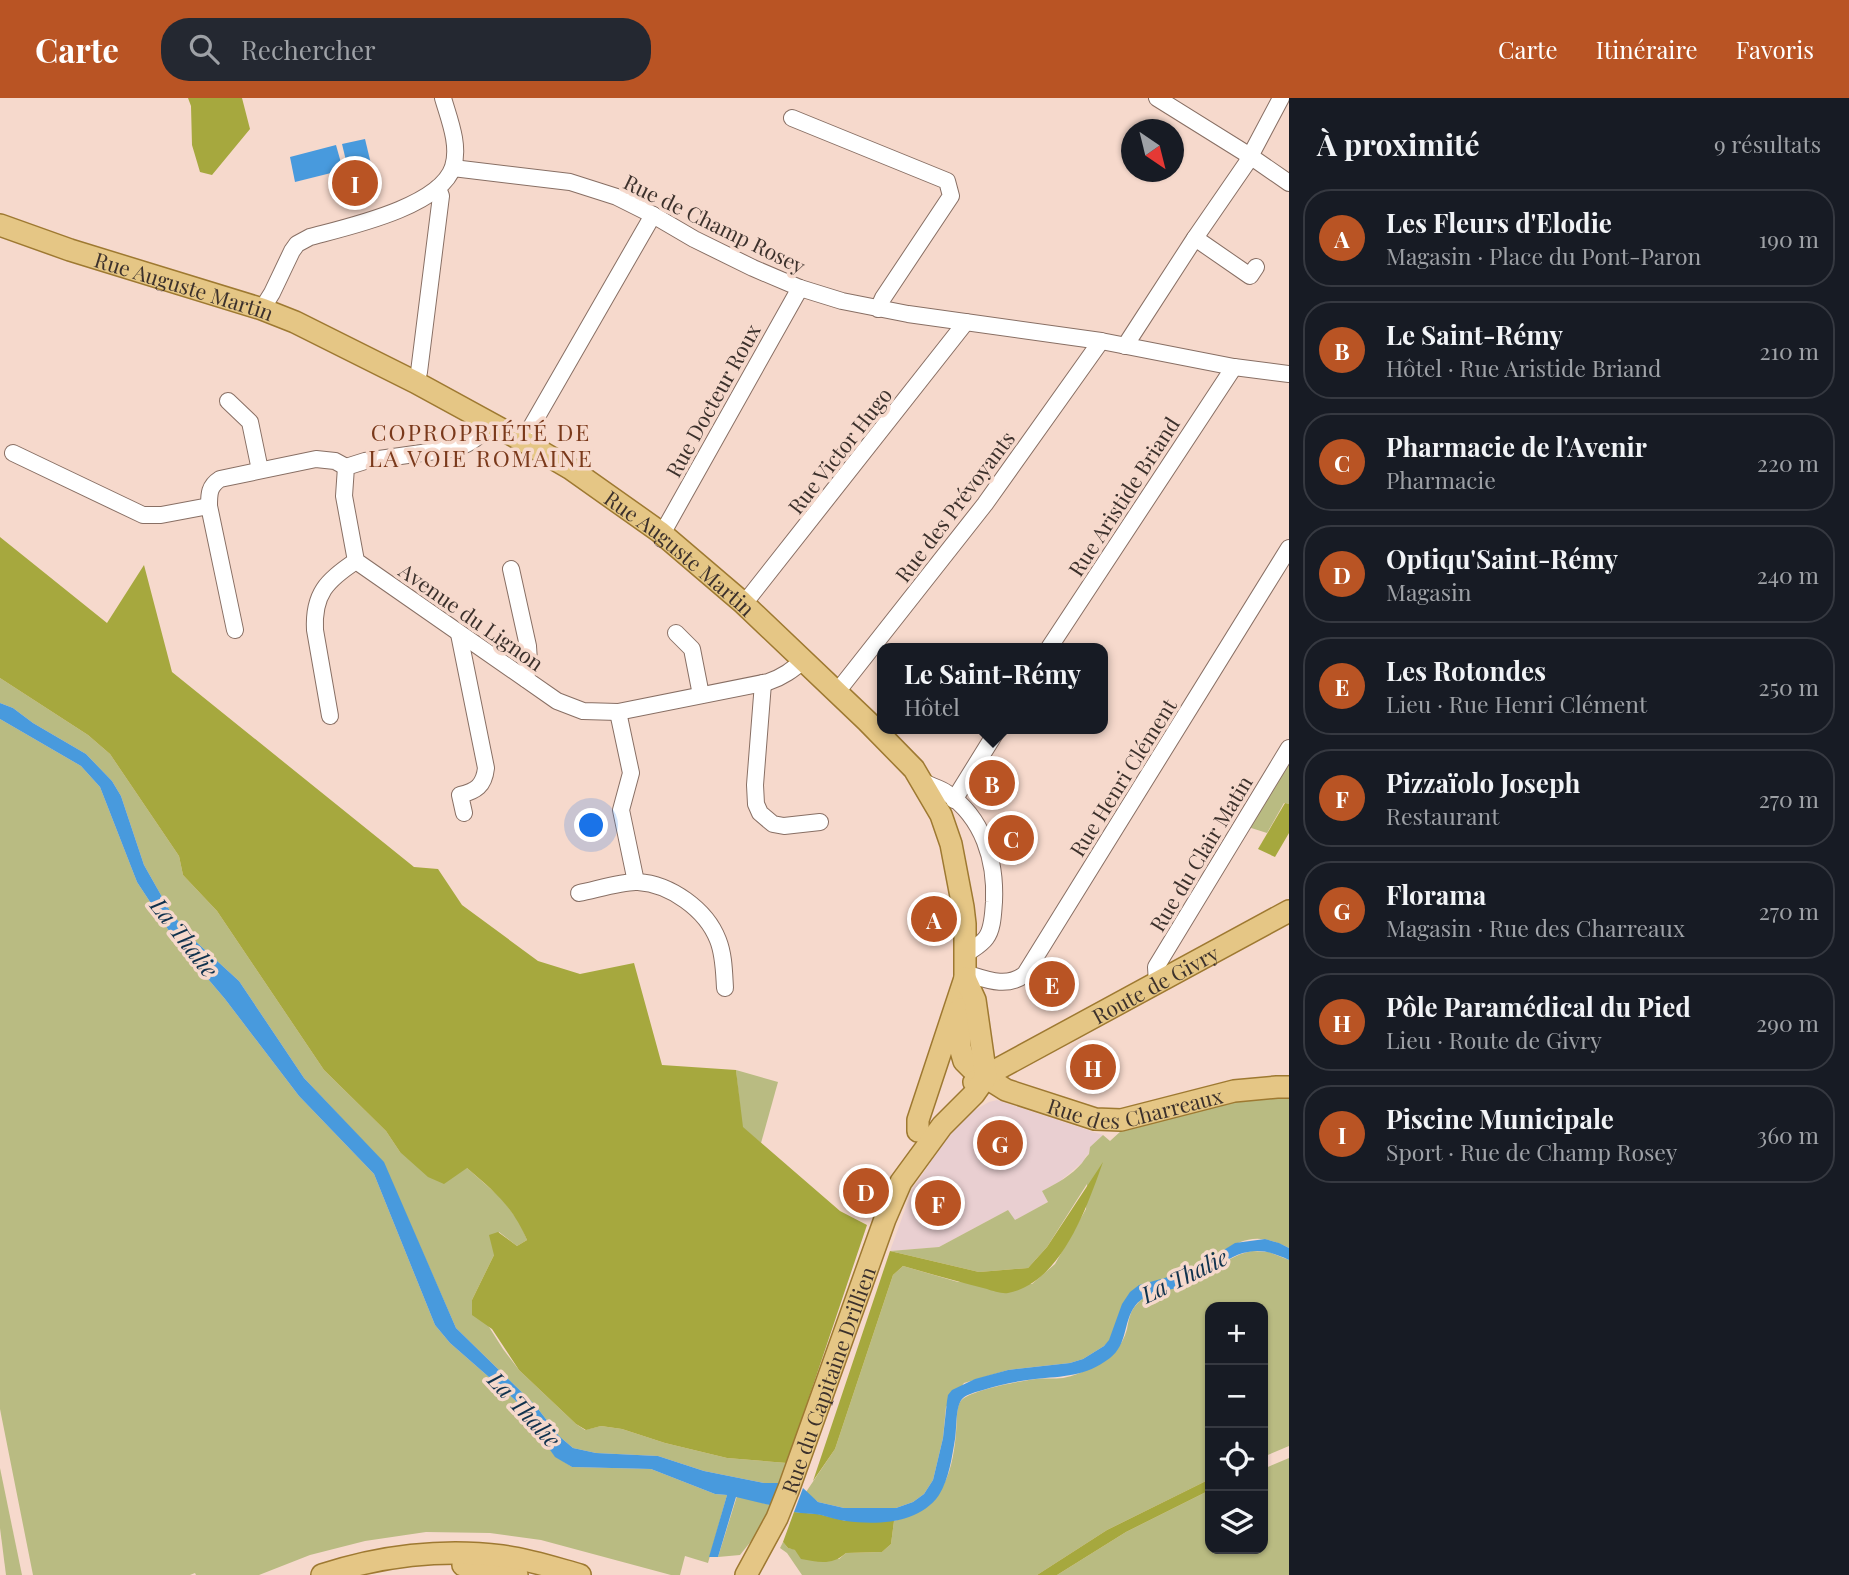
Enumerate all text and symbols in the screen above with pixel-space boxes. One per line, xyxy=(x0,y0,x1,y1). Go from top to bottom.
search box xyxy=(161,18,651,81)
text: Carte xyxy=(35,27,119,71)
icon: search xyxy=(185,30,223,68)
text: Rechercher xyxy=(241,32,376,67)
text: Carte xyxy=(1498,33,1558,65)
text: Itinéraire xyxy=(1596,33,1698,65)
text: Favoris xyxy=(1736,33,1814,65)
north arrow xyxy=(1121,119,1184,182)
text: À proximité xyxy=(1317,124,1480,164)
text: 9 résultats xyxy=(1714,128,1821,159)
pin: I xyxy=(332,157,378,209)
street label: Rue de Champ Rosey xyxy=(620,167,811,279)
text: Les Fleurs d'Elodie xyxy=(1386,205,1612,240)
text: A xyxy=(1334,223,1350,254)
text: 190 m xyxy=(1759,223,1819,254)
text: Magasin · Place du Pont-Paron xyxy=(1386,240,1701,271)
street label: Rue Auguste Martin xyxy=(91,244,279,327)
text: Le Saint-Rémy xyxy=(1386,317,1563,352)
street label: Rue Docteur Roux xyxy=(658,318,766,482)
text: B xyxy=(1334,335,1350,366)
text: 210 m xyxy=(1760,335,1819,366)
text: Hôtel · Rue Aristide Briand xyxy=(1386,352,1661,383)
street label: Rue Victor Hugo xyxy=(781,381,897,519)
street label: Rue Aristide Briand xyxy=(1061,411,1185,581)
district label: COPROPRIÉTÉ DE LA VOIE ROMAINE xyxy=(368,416,594,473)
street label: Rue des Prévoyants xyxy=(888,425,1020,587)
text: Pharmacie de l'Avenir xyxy=(1386,429,1647,464)
text: C xyxy=(1334,447,1350,478)
text: 220 m xyxy=(1757,447,1819,478)
text: Pharmacie xyxy=(1386,464,1496,495)
street label: Rue Auguste Martin xyxy=(599,483,762,622)
text: Optiqu'Saint-Rémy xyxy=(1386,541,1618,576)
street label: Avenue du Lignon xyxy=(393,555,550,677)
text: D xyxy=(1333,559,1351,590)
text: 240 m xyxy=(1757,559,1819,590)
text: Magasin xyxy=(1386,576,1472,607)
popup xyxy=(877,643,1108,734)
text: Les Rotondes xyxy=(1386,653,1546,688)
text: Le Saint-Rémy xyxy=(904,656,1081,691)
text: E xyxy=(1335,671,1349,702)
text: 250 m xyxy=(1758,671,1819,702)
text: Lieu · Rue Henri Clément xyxy=(1386,688,1647,719)
text: Hôtel xyxy=(904,691,960,722)
street label: Rue Henri Clément xyxy=(1062,692,1182,861)
pin: B xyxy=(969,757,1015,809)
text: Pizzaïolo Joseph xyxy=(1386,765,1580,800)
street label: Rue du Clair Matin xyxy=(1142,769,1258,936)
text: F xyxy=(1335,783,1349,814)
text: 270 m xyxy=(1759,783,1819,814)
text: Restaurant xyxy=(1386,800,1499,831)
your location xyxy=(574,808,608,842)
pin: C xyxy=(988,812,1034,864)
text: Florama xyxy=(1386,877,1486,912)
water label: La Thalie xyxy=(144,890,226,983)
pin: A xyxy=(911,893,957,945)
text: G xyxy=(1334,895,1350,926)
text: 270 m xyxy=(1759,895,1819,926)
text: Magasin · Rue des Charreaux xyxy=(1386,912,1685,943)
street label: Route de Givry xyxy=(1087,938,1224,1029)
pin: E xyxy=(1029,958,1075,1010)
text: Pôle Paramédical du Pied xyxy=(1386,989,1691,1024)
text: H xyxy=(1333,1007,1351,1038)
text: 290 m xyxy=(1756,1007,1819,1038)
text: Lieu · Route de Givry xyxy=(1386,1024,1602,1055)
pin: H xyxy=(1070,1041,1116,1093)
street label: Rue des Charreaux xyxy=(1044,1081,1225,1134)
text: Piscine Municipale xyxy=(1386,1101,1614,1136)
pin: G xyxy=(977,1117,1023,1169)
text: I xyxy=(1338,1119,1346,1150)
text: 360 m xyxy=(1757,1119,1819,1150)
text: Sport · Rue de Champ Rosey xyxy=(1386,1136,1677,1167)
pin: D xyxy=(843,1165,889,1217)
pin: F xyxy=(915,1177,961,1229)
water label: La Thalie xyxy=(1135,1241,1233,1310)
street label: Rue du Capitaine Drillien xyxy=(774,1262,881,1497)
map controls xyxy=(1205,1302,1268,1554)
button: + xyxy=(1205,1302,1268,1365)
water label: La Thalie xyxy=(481,1364,568,1454)
button: − xyxy=(1205,1365,1268,1428)
button: locate xyxy=(1205,1428,1268,1491)
button: layers xyxy=(1205,1491,1268,1554)

